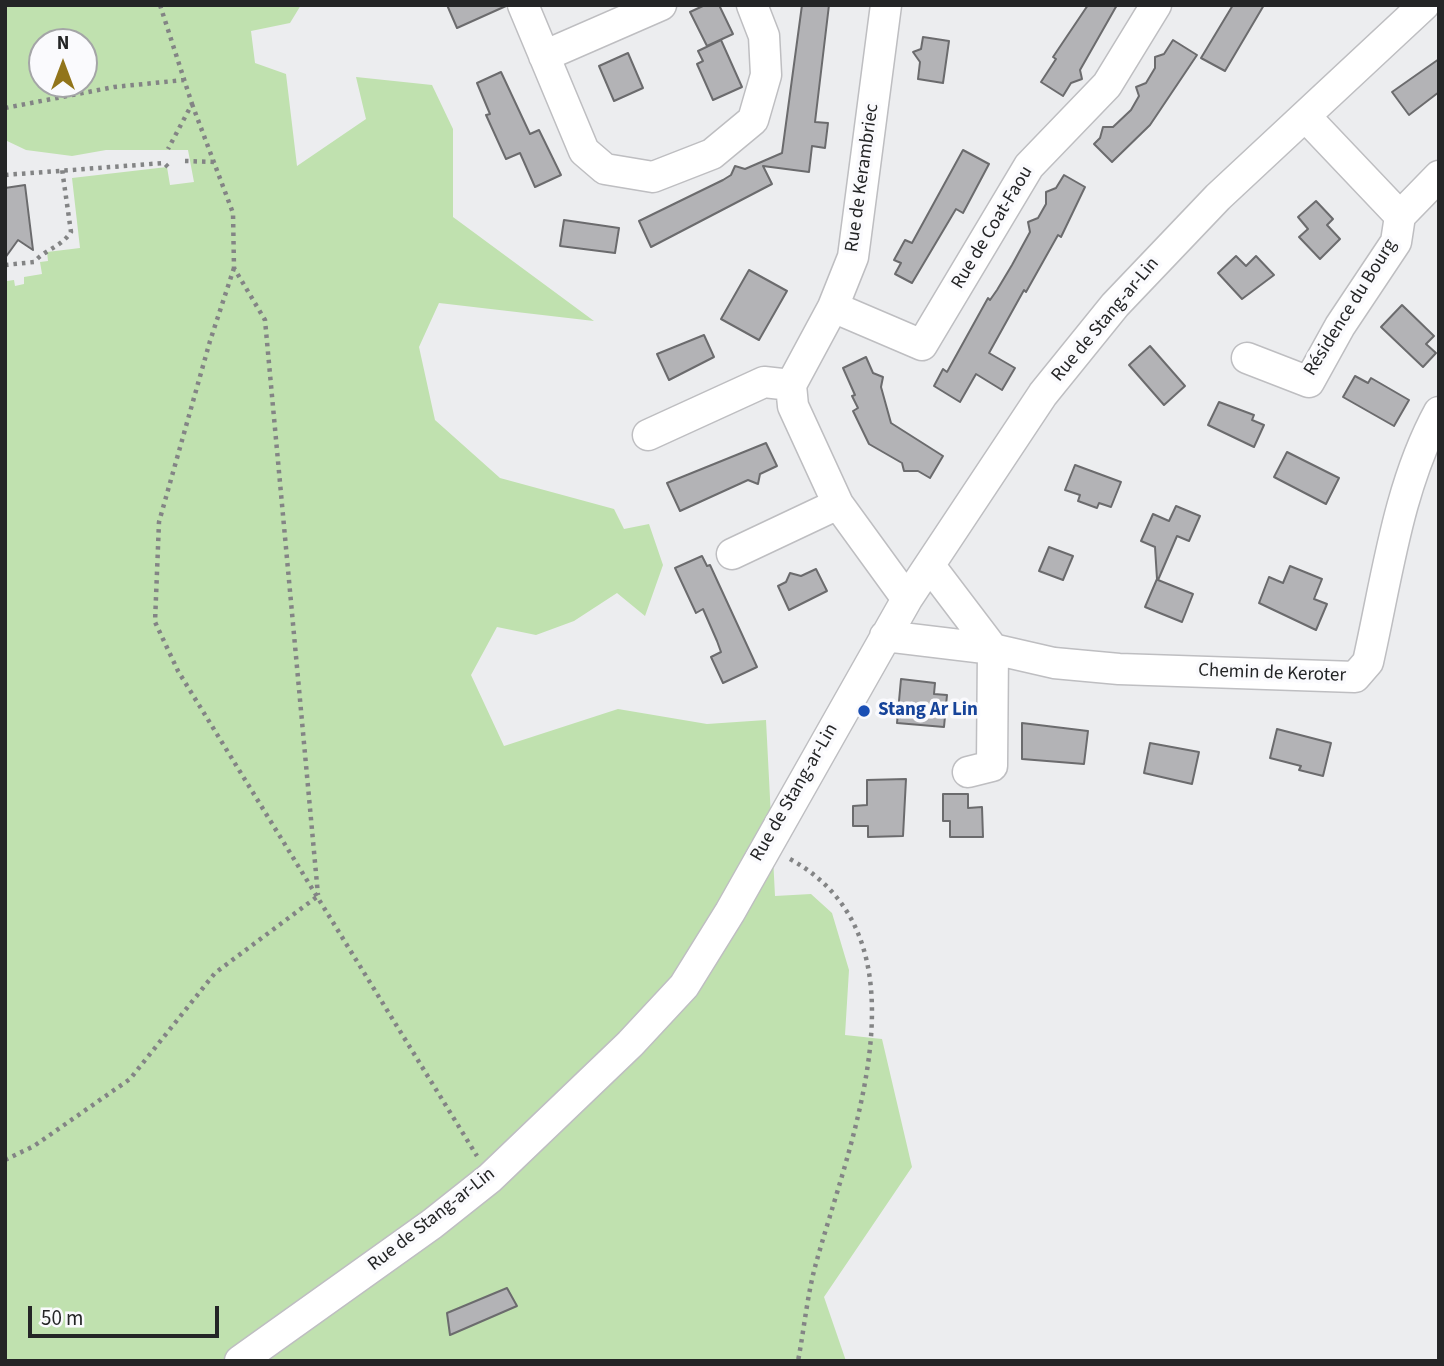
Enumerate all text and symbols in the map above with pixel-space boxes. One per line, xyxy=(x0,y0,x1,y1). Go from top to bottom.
north arrow xyxy=(28,28,98,98)
text: N xyxy=(57,30,69,57)
street label: Rue de Kerambriec xyxy=(841,102,885,254)
street label: Rue de Coat-Faou xyxy=(947,162,1039,294)
street label: Résidence du Bourg xyxy=(1300,235,1402,381)
street label: Rue de Stang-ar-Lin xyxy=(1047,253,1165,387)
street label: Chemin de Keroter xyxy=(1198,660,1346,688)
place label: Stang Ar Lin xyxy=(878,700,978,722)
marker: Stang Ar Lin xyxy=(856,703,872,719)
street label: Rue de Stang-ar-Lin xyxy=(746,720,844,866)
street label: Rue de Stang-ar-Lin xyxy=(364,1163,500,1277)
scale bar xyxy=(32,1292,222,1336)
text: 50 m xyxy=(41,1303,83,1333)

